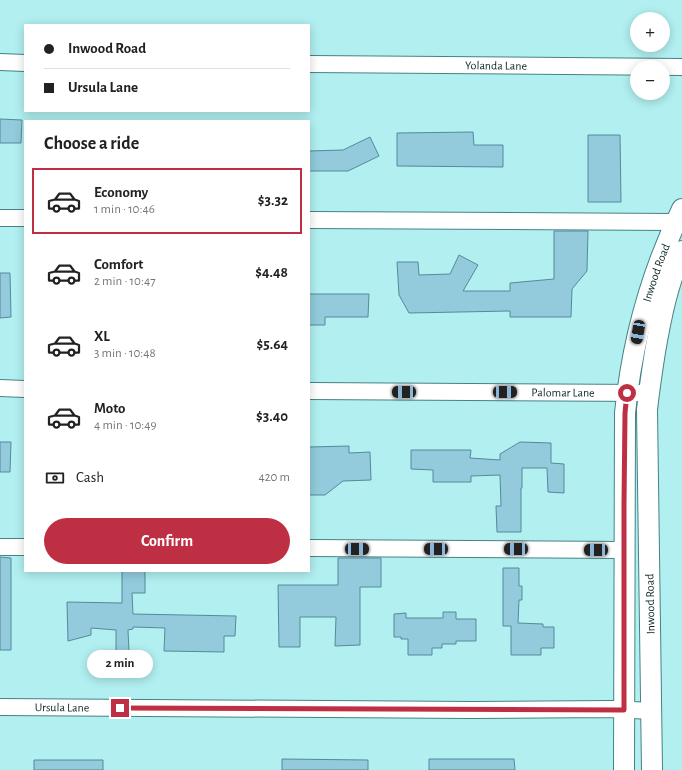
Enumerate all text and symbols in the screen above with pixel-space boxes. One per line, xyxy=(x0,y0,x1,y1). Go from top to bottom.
map controls xyxy=(630,12,670,100)
button: + xyxy=(630,12,670,52)
text: Inwood Road xyxy=(68,41,146,56)
street label: Yolanda Lane xyxy=(465,59,527,72)
button: − xyxy=(630,60,670,100)
text: Ursula Lane xyxy=(68,80,138,95)
text: Choose a ride xyxy=(44,135,139,153)
icon: car xyxy=(46,183,82,219)
text: Economy xyxy=(94,185,148,200)
text: $3.32 xyxy=(258,193,288,208)
text: 1 min · 10:46 xyxy=(94,203,155,216)
street label: Inwood Road xyxy=(641,242,672,303)
icon: car xyxy=(46,255,82,291)
text: Comfort xyxy=(94,257,143,272)
text: $4.48 xyxy=(255,265,288,280)
text: 2 min · 10:47 xyxy=(94,275,156,288)
car xyxy=(630,319,646,345)
icon: car xyxy=(46,327,82,363)
text: XL xyxy=(94,329,110,344)
text: $5.64 xyxy=(257,337,288,352)
text: 3 min · 10:48 xyxy=(94,347,156,360)
route start xyxy=(618,384,636,402)
car xyxy=(392,386,416,398)
car xyxy=(493,386,517,398)
street label: Palomar Lane xyxy=(531,386,595,399)
icon: car xyxy=(46,399,82,435)
text: Moto xyxy=(94,401,126,416)
text: $3.40 xyxy=(256,409,288,424)
text: 4 min · 10:49 xyxy=(94,419,157,432)
icon: cash xyxy=(44,467,66,489)
text: Cash xyxy=(76,470,104,485)
text: 420 m xyxy=(258,471,290,484)
button: Confirm xyxy=(44,518,290,564)
car xyxy=(345,543,369,555)
car xyxy=(424,543,448,555)
car xyxy=(504,543,528,555)
car xyxy=(584,544,608,556)
street label: Inwood Road xyxy=(643,573,657,635)
callout: 2 min xyxy=(87,650,153,678)
text: 2 min xyxy=(106,657,134,670)
route end xyxy=(111,699,129,717)
street label: Ursula Lane xyxy=(35,701,89,714)

